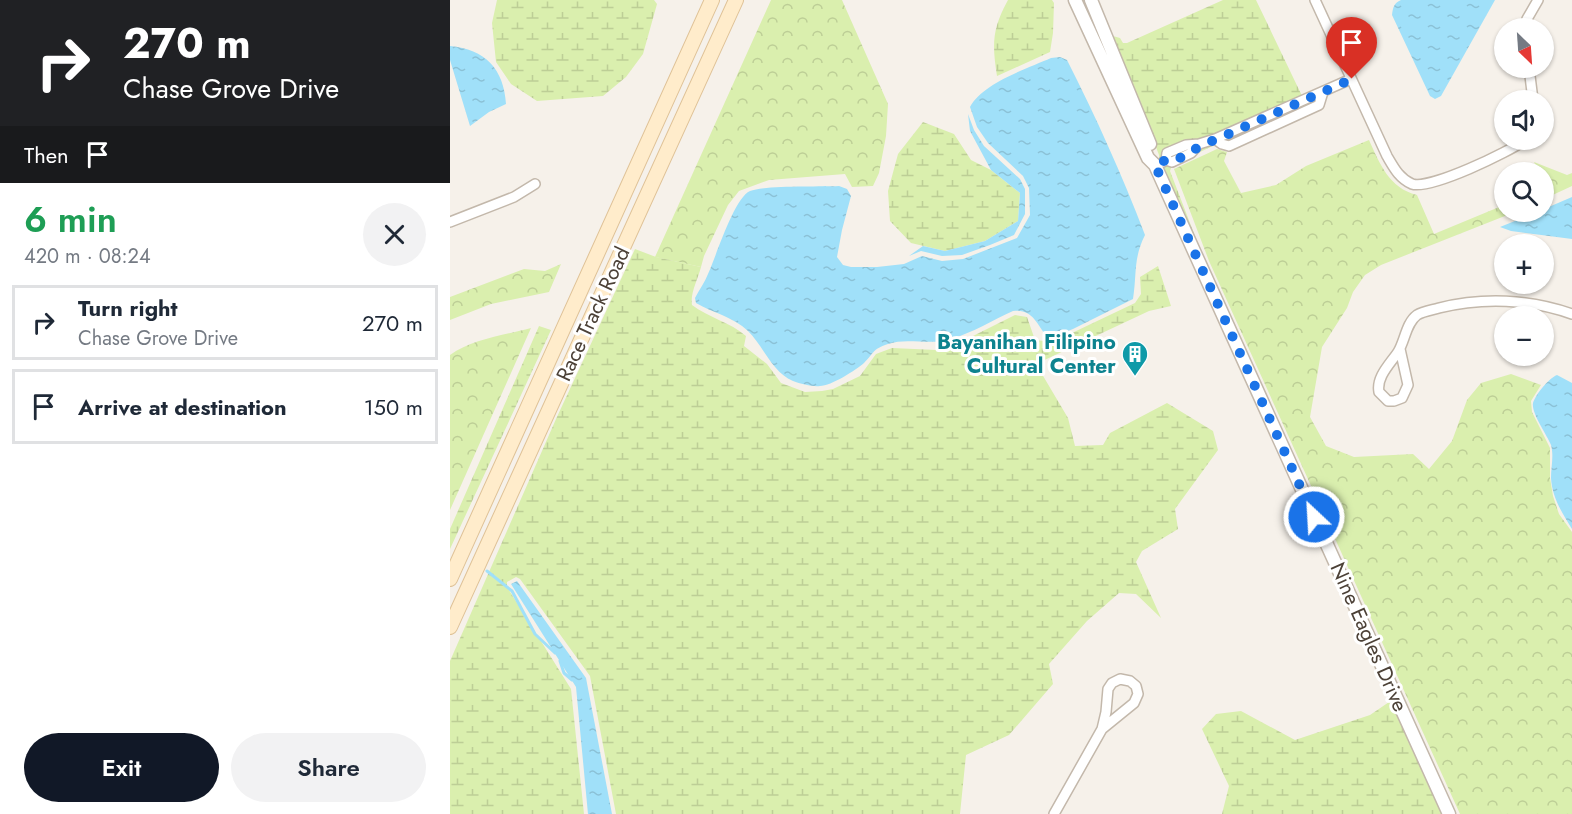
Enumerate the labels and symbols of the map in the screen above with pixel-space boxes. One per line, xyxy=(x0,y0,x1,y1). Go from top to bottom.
pin xyxy=(1326,17,1377,79)
north arrow xyxy=(1494,18,1554,78)
street label: Race Track Road xyxy=(549,242,637,386)
place label: Bayanihan Filipino Cultural Center xyxy=(937,327,1116,381)
building icon: Bayanihan Filipino Cultural Center xyxy=(1120,339,1150,377)
position arrow xyxy=(1282,485,1346,549)
street label: Nine Eagles Drive xyxy=(1323,558,1415,717)

